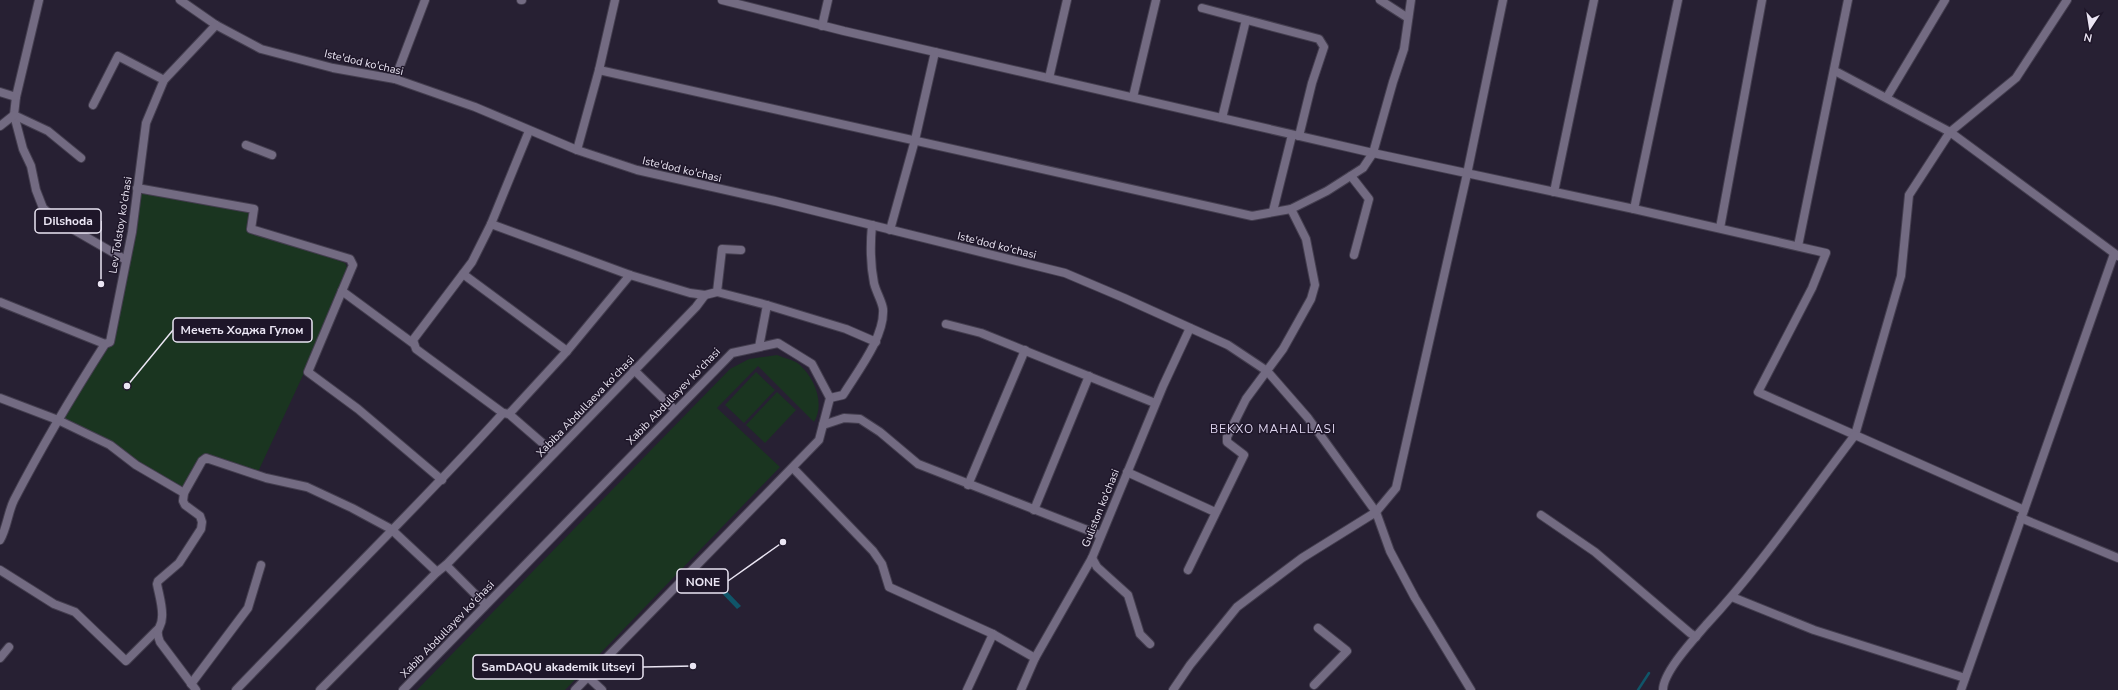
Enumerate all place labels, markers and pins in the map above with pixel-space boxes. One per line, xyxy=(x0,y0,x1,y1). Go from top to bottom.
callout: Dilshoda xyxy=(35,209,101,233)
callout: Мечеть Ходжа Гулом xyxy=(173,318,312,342)
callout: NONE xyxy=(677,569,728,593)
callout: SamDAQU akademik litseyi xyxy=(473,655,643,679)

